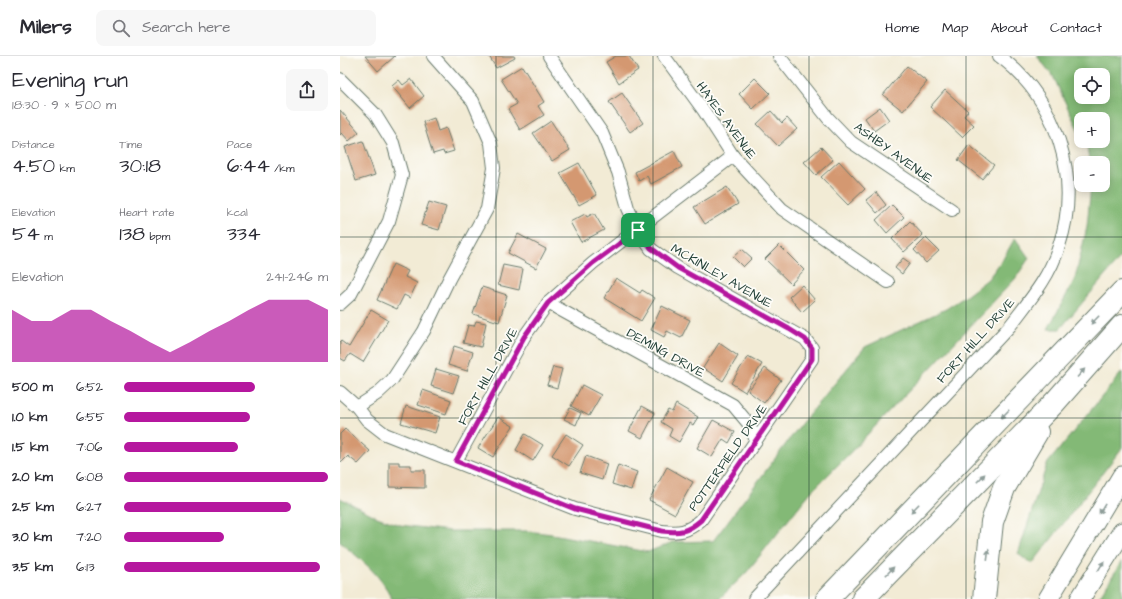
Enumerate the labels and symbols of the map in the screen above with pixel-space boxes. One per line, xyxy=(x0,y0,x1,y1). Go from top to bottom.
street label: HAYES AVENUE xyxy=(692,78,761,163)
street label: ASHBY AVENUE xyxy=(850,118,937,188)
pin xyxy=(621,213,655,247)
street label: MCKINLEY AVENUE xyxy=(668,240,776,312)
street label: FORT HILL DRIVE xyxy=(933,294,1019,387)
one-way arrow xyxy=(1091,316,1100,325)
street label: FORT HILL DRIVE xyxy=(454,324,522,428)
street label: DEMING DRIVE xyxy=(623,324,708,382)
one-way arrow xyxy=(1076,367,1085,378)
street label: POTTERFIELD DRIVE xyxy=(684,400,772,515)
one-way arrow xyxy=(1000,409,1010,419)
one-way arrow xyxy=(976,473,986,483)
one-way arrow xyxy=(910,503,919,513)
one-way arrow xyxy=(1098,503,1105,515)
one-way arrow xyxy=(985,549,992,561)
one-way arrow xyxy=(1097,561,1105,571)
one-way arrow xyxy=(886,566,895,576)

